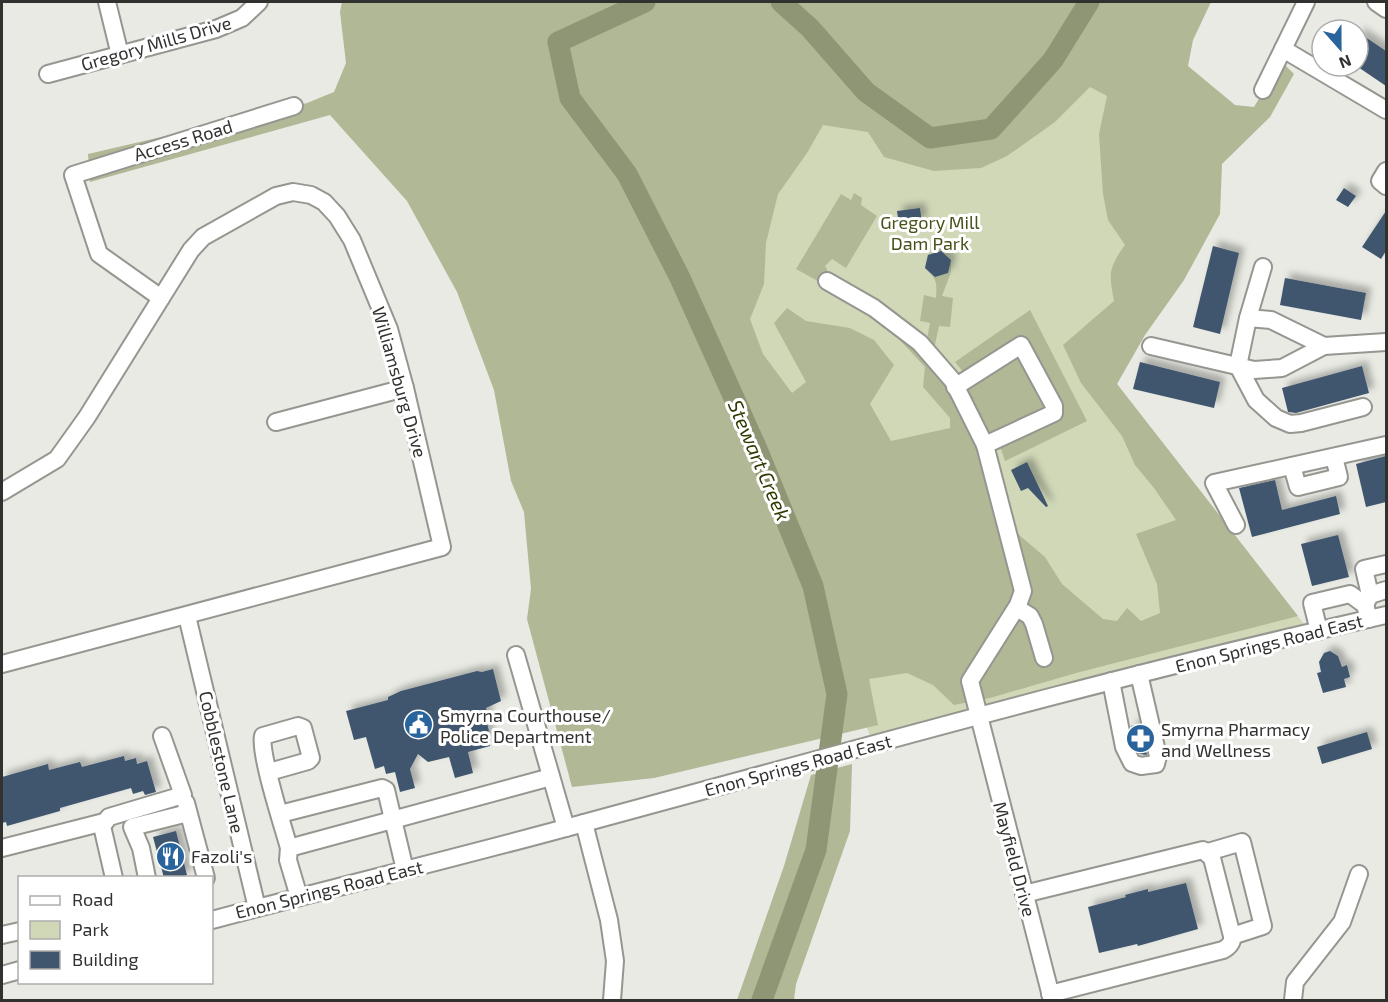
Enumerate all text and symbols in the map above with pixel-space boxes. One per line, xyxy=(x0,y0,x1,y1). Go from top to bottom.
street label: Gregory Mills Drive xyxy=(78,11,234,75)
north arrow xyxy=(1310,18,1370,78)
text: N xyxy=(1337,52,1354,73)
street label: Access Road xyxy=(131,115,235,165)
park label: Gregory Mill Dam Park xyxy=(880,211,980,254)
street label: Williamsburg Drive xyxy=(368,304,432,460)
water label: Stewart Creek xyxy=(724,396,796,524)
street label: Enon Springs Road East xyxy=(1173,609,1365,677)
street label: Cobblestone Lane xyxy=(195,689,249,835)
place label: Smyrna Courthouse/ Police Department xyxy=(440,704,611,747)
public building icon: Smyrna Courthouse/ Police Department xyxy=(403,709,435,741)
place label: Smyrna Pharmacy and Wellness xyxy=(1161,718,1311,761)
pharmacy icon: Smyrna Pharmacy and Wellness xyxy=(1124,723,1156,755)
street label: Enon Springs Road East xyxy=(702,729,894,801)
street label: Mayfield Drive xyxy=(989,799,1041,919)
restaurant icon: Fazoli's xyxy=(154,840,186,872)
place label: Fazoli's xyxy=(191,845,252,867)
street label: Enon Springs Road East xyxy=(233,855,425,923)
legend xyxy=(18,876,213,984)
text: Road xyxy=(72,888,113,910)
text: Park xyxy=(72,918,109,940)
text: Building xyxy=(72,948,139,970)

